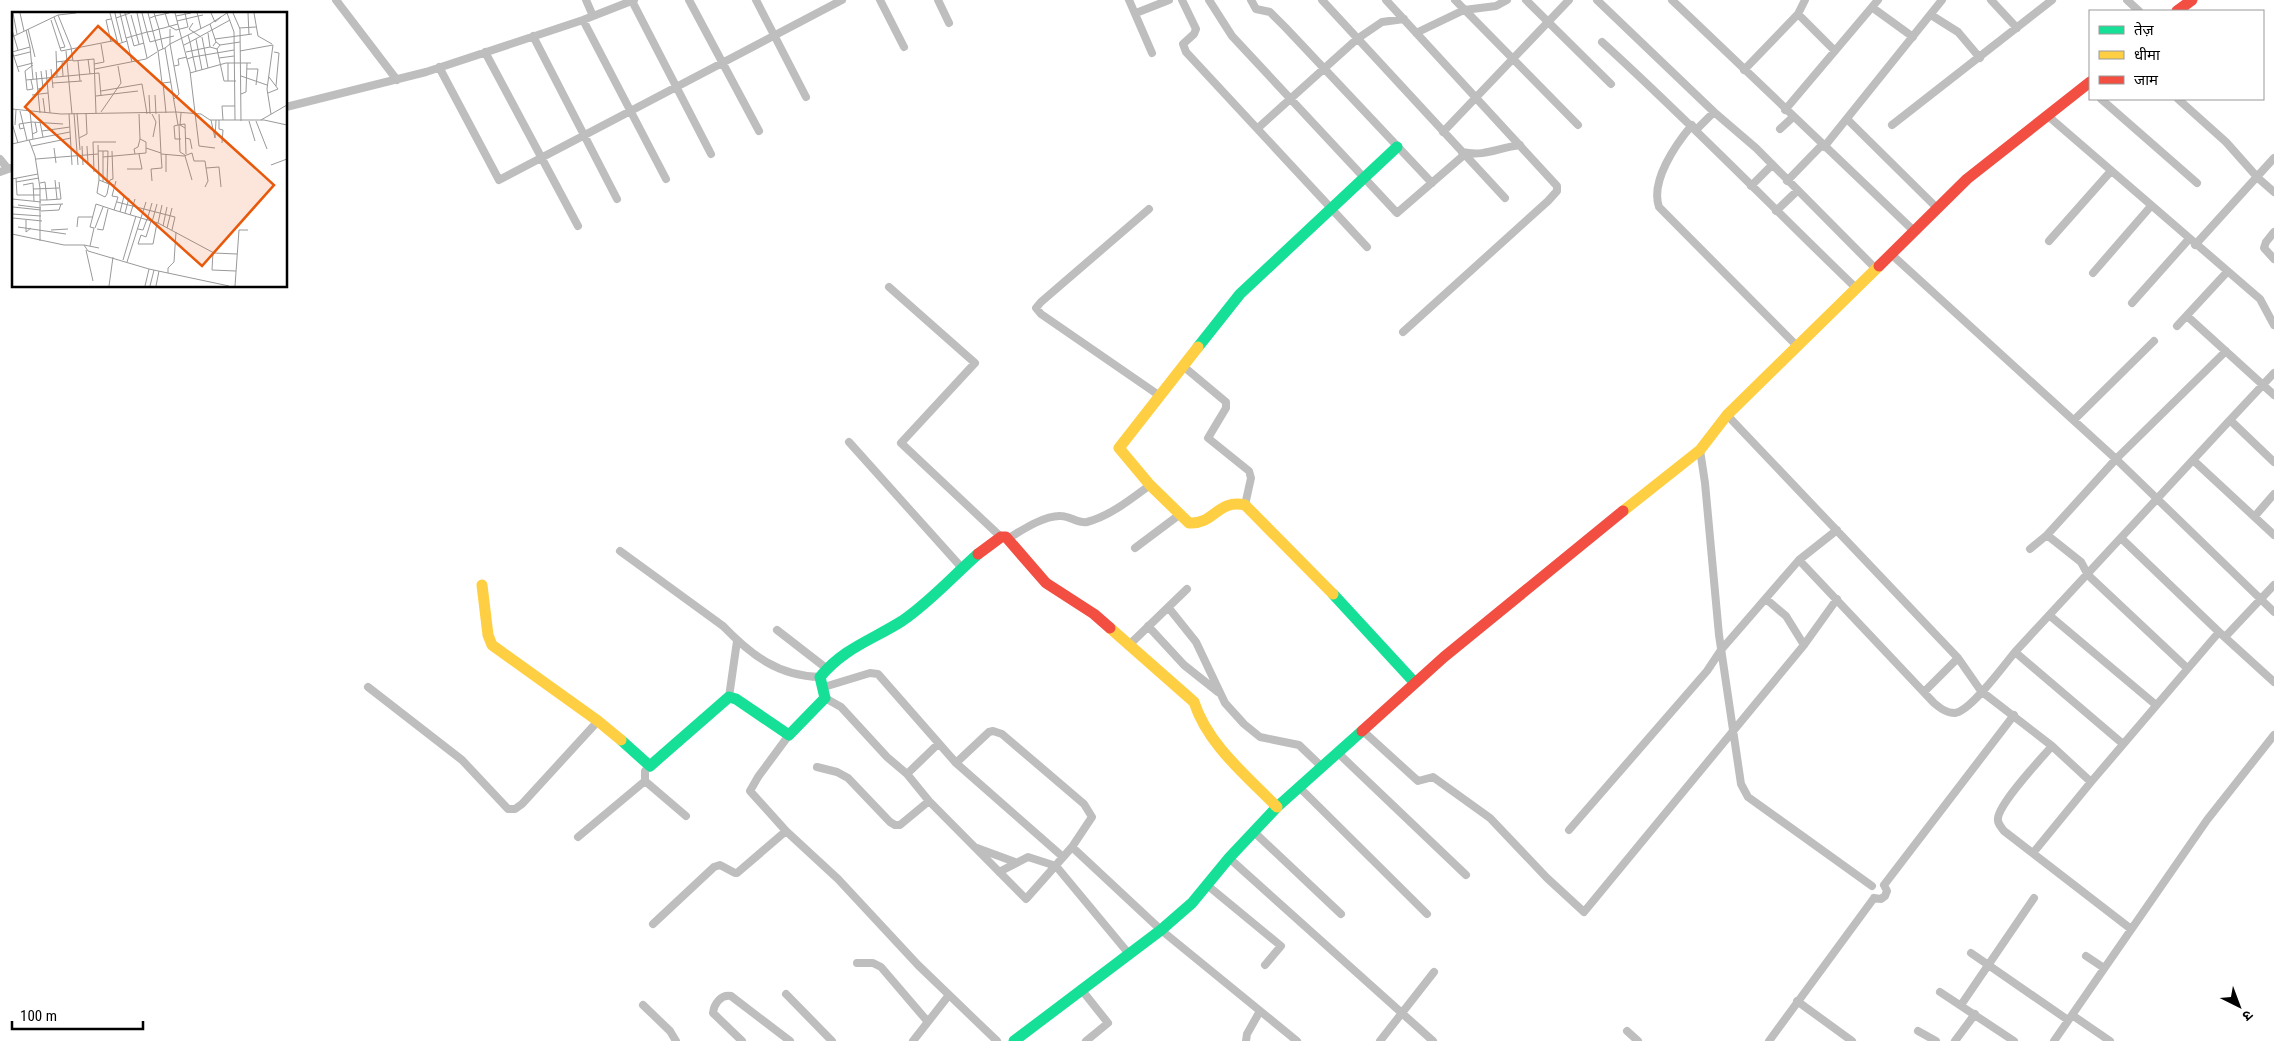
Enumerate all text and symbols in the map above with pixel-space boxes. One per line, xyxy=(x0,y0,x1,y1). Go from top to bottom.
legend xyxy=(2089,10,2264,100)
inset map xyxy=(12,12,288,288)
text: तेज़ xyxy=(2134,21,2155,39)
text: धीमा xyxy=(2134,46,2161,64)
text: जाम xyxy=(2134,71,2159,89)
north arrow xyxy=(2214,981,2264,1031)
scale bar xyxy=(12,998,144,1030)
text: 100 m xyxy=(20,1007,57,1025)
text: उ xyxy=(2239,1007,2256,1025)

